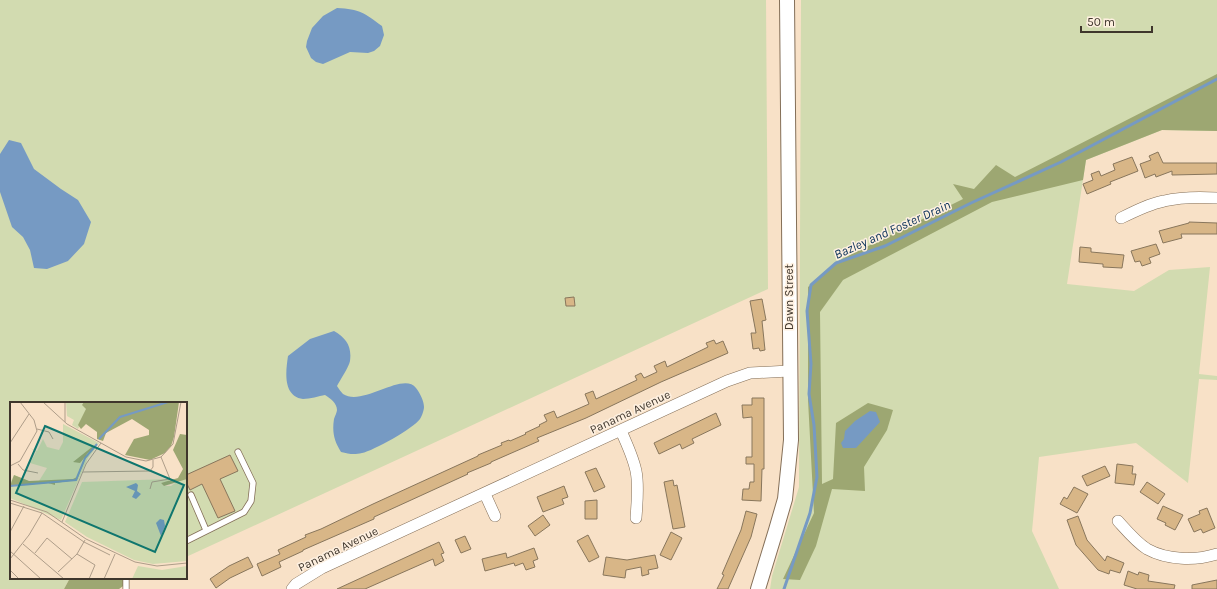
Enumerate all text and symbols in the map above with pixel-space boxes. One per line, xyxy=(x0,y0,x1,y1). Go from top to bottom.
scale bar xyxy=(1081,8,1152,34)
text: 50 m xyxy=(1087,15,1115,29)
water label: Bazley and Foster Drain xyxy=(832,197,953,262)
street label: Dawn Street xyxy=(782,263,796,330)
street label: Panama Avenue xyxy=(587,387,673,437)
inset map xyxy=(10,402,187,579)
street label: Panama Avenue xyxy=(296,524,380,574)

